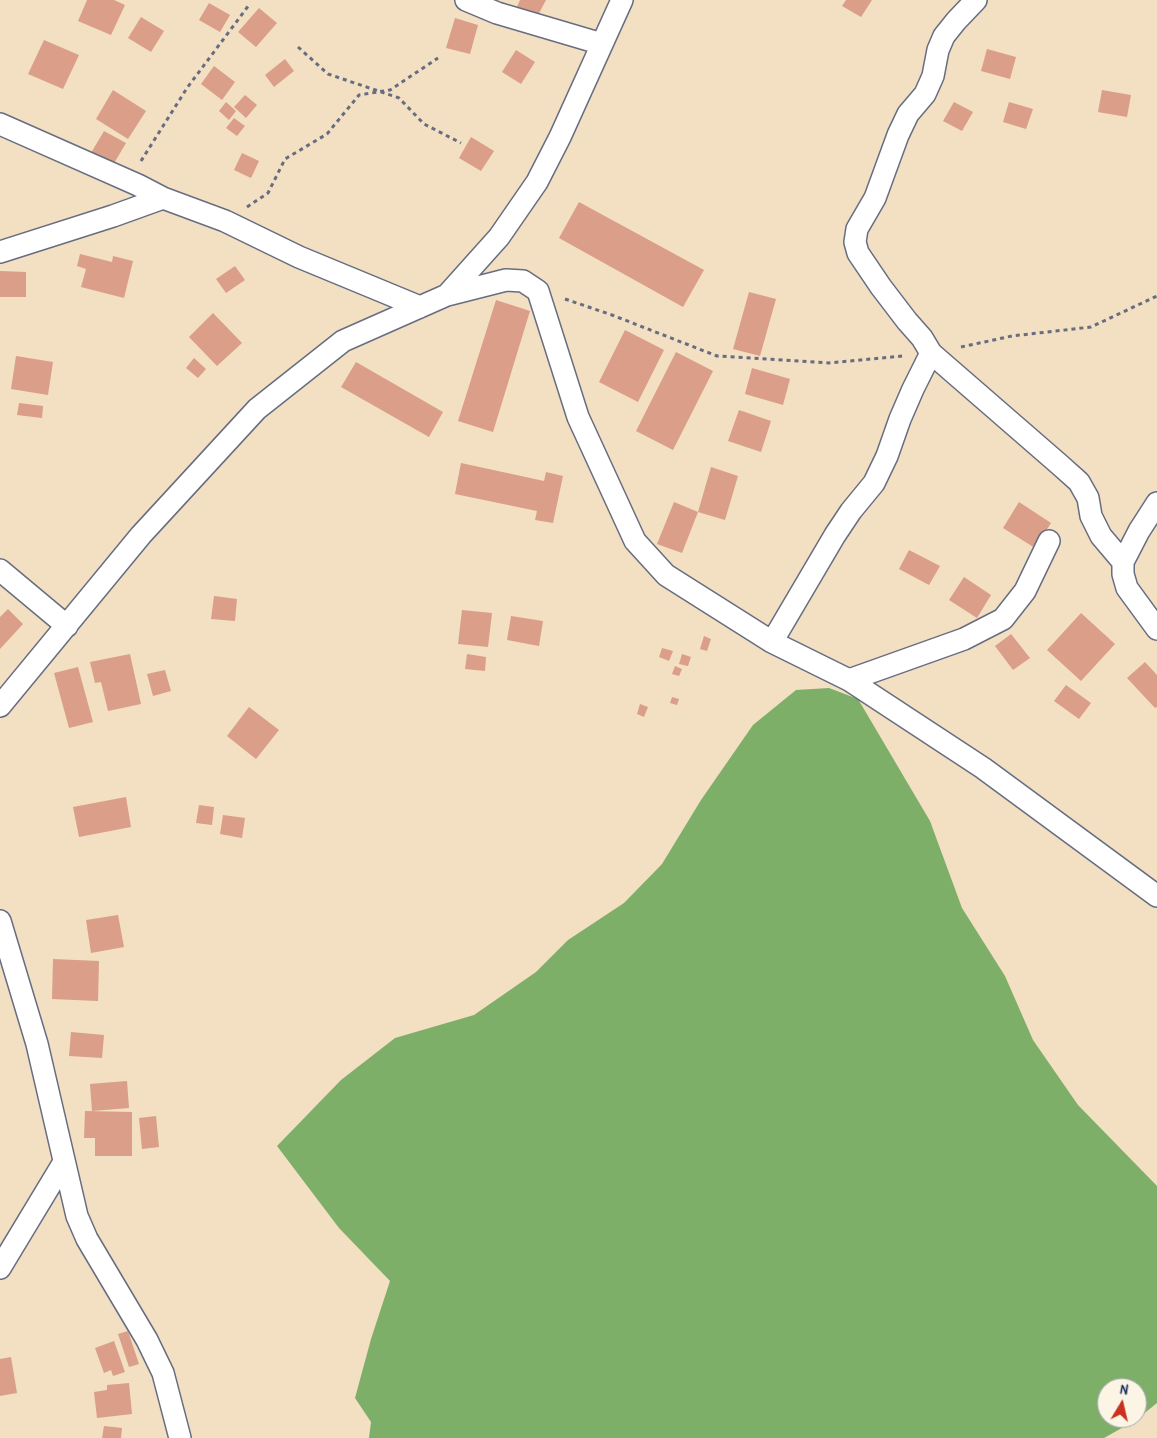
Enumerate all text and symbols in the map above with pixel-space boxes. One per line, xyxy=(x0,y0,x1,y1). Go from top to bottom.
north arrow xyxy=(1097,1378,1147,1428)
text: N xyxy=(1119,1379,1129,1399)

